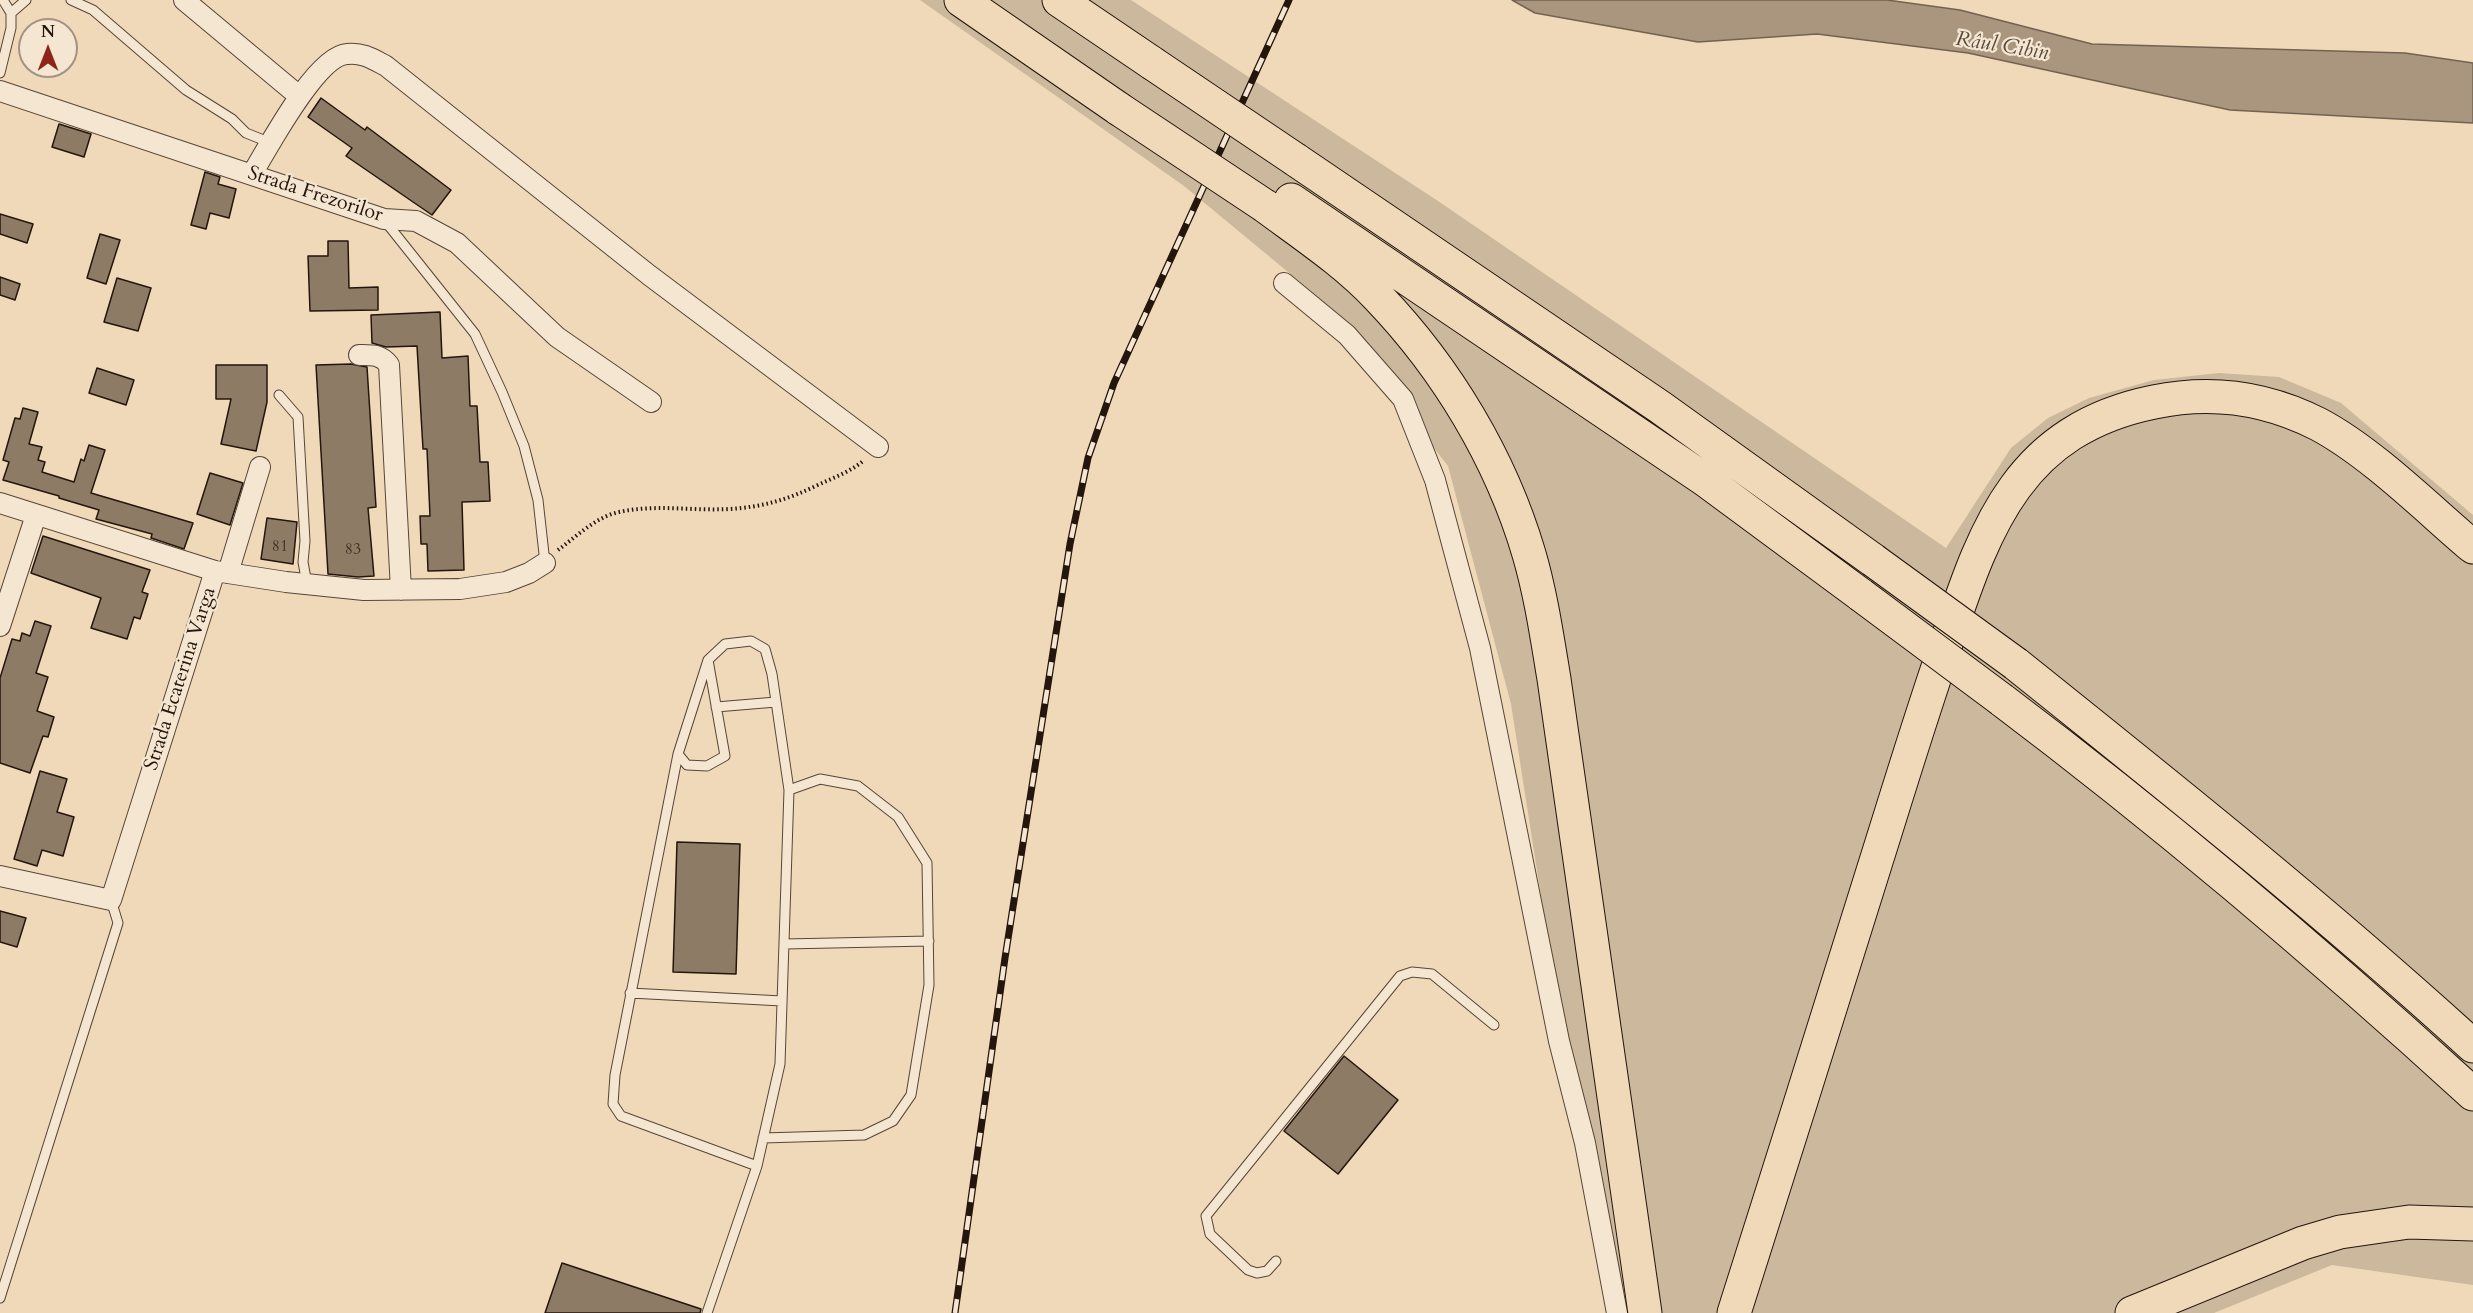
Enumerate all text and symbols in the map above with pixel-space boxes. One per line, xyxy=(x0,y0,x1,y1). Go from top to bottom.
north arrow xyxy=(18,18,78,78)
text: N xyxy=(41,21,55,43)
water label: Râul Cibin xyxy=(1954,27,2050,67)
street label: Strada Frezorilor xyxy=(244,162,386,228)
house number: 81 xyxy=(272,537,288,557)
house number: 83 xyxy=(345,540,361,560)
street label: Strada Ecaterina Varga xyxy=(140,584,222,774)

